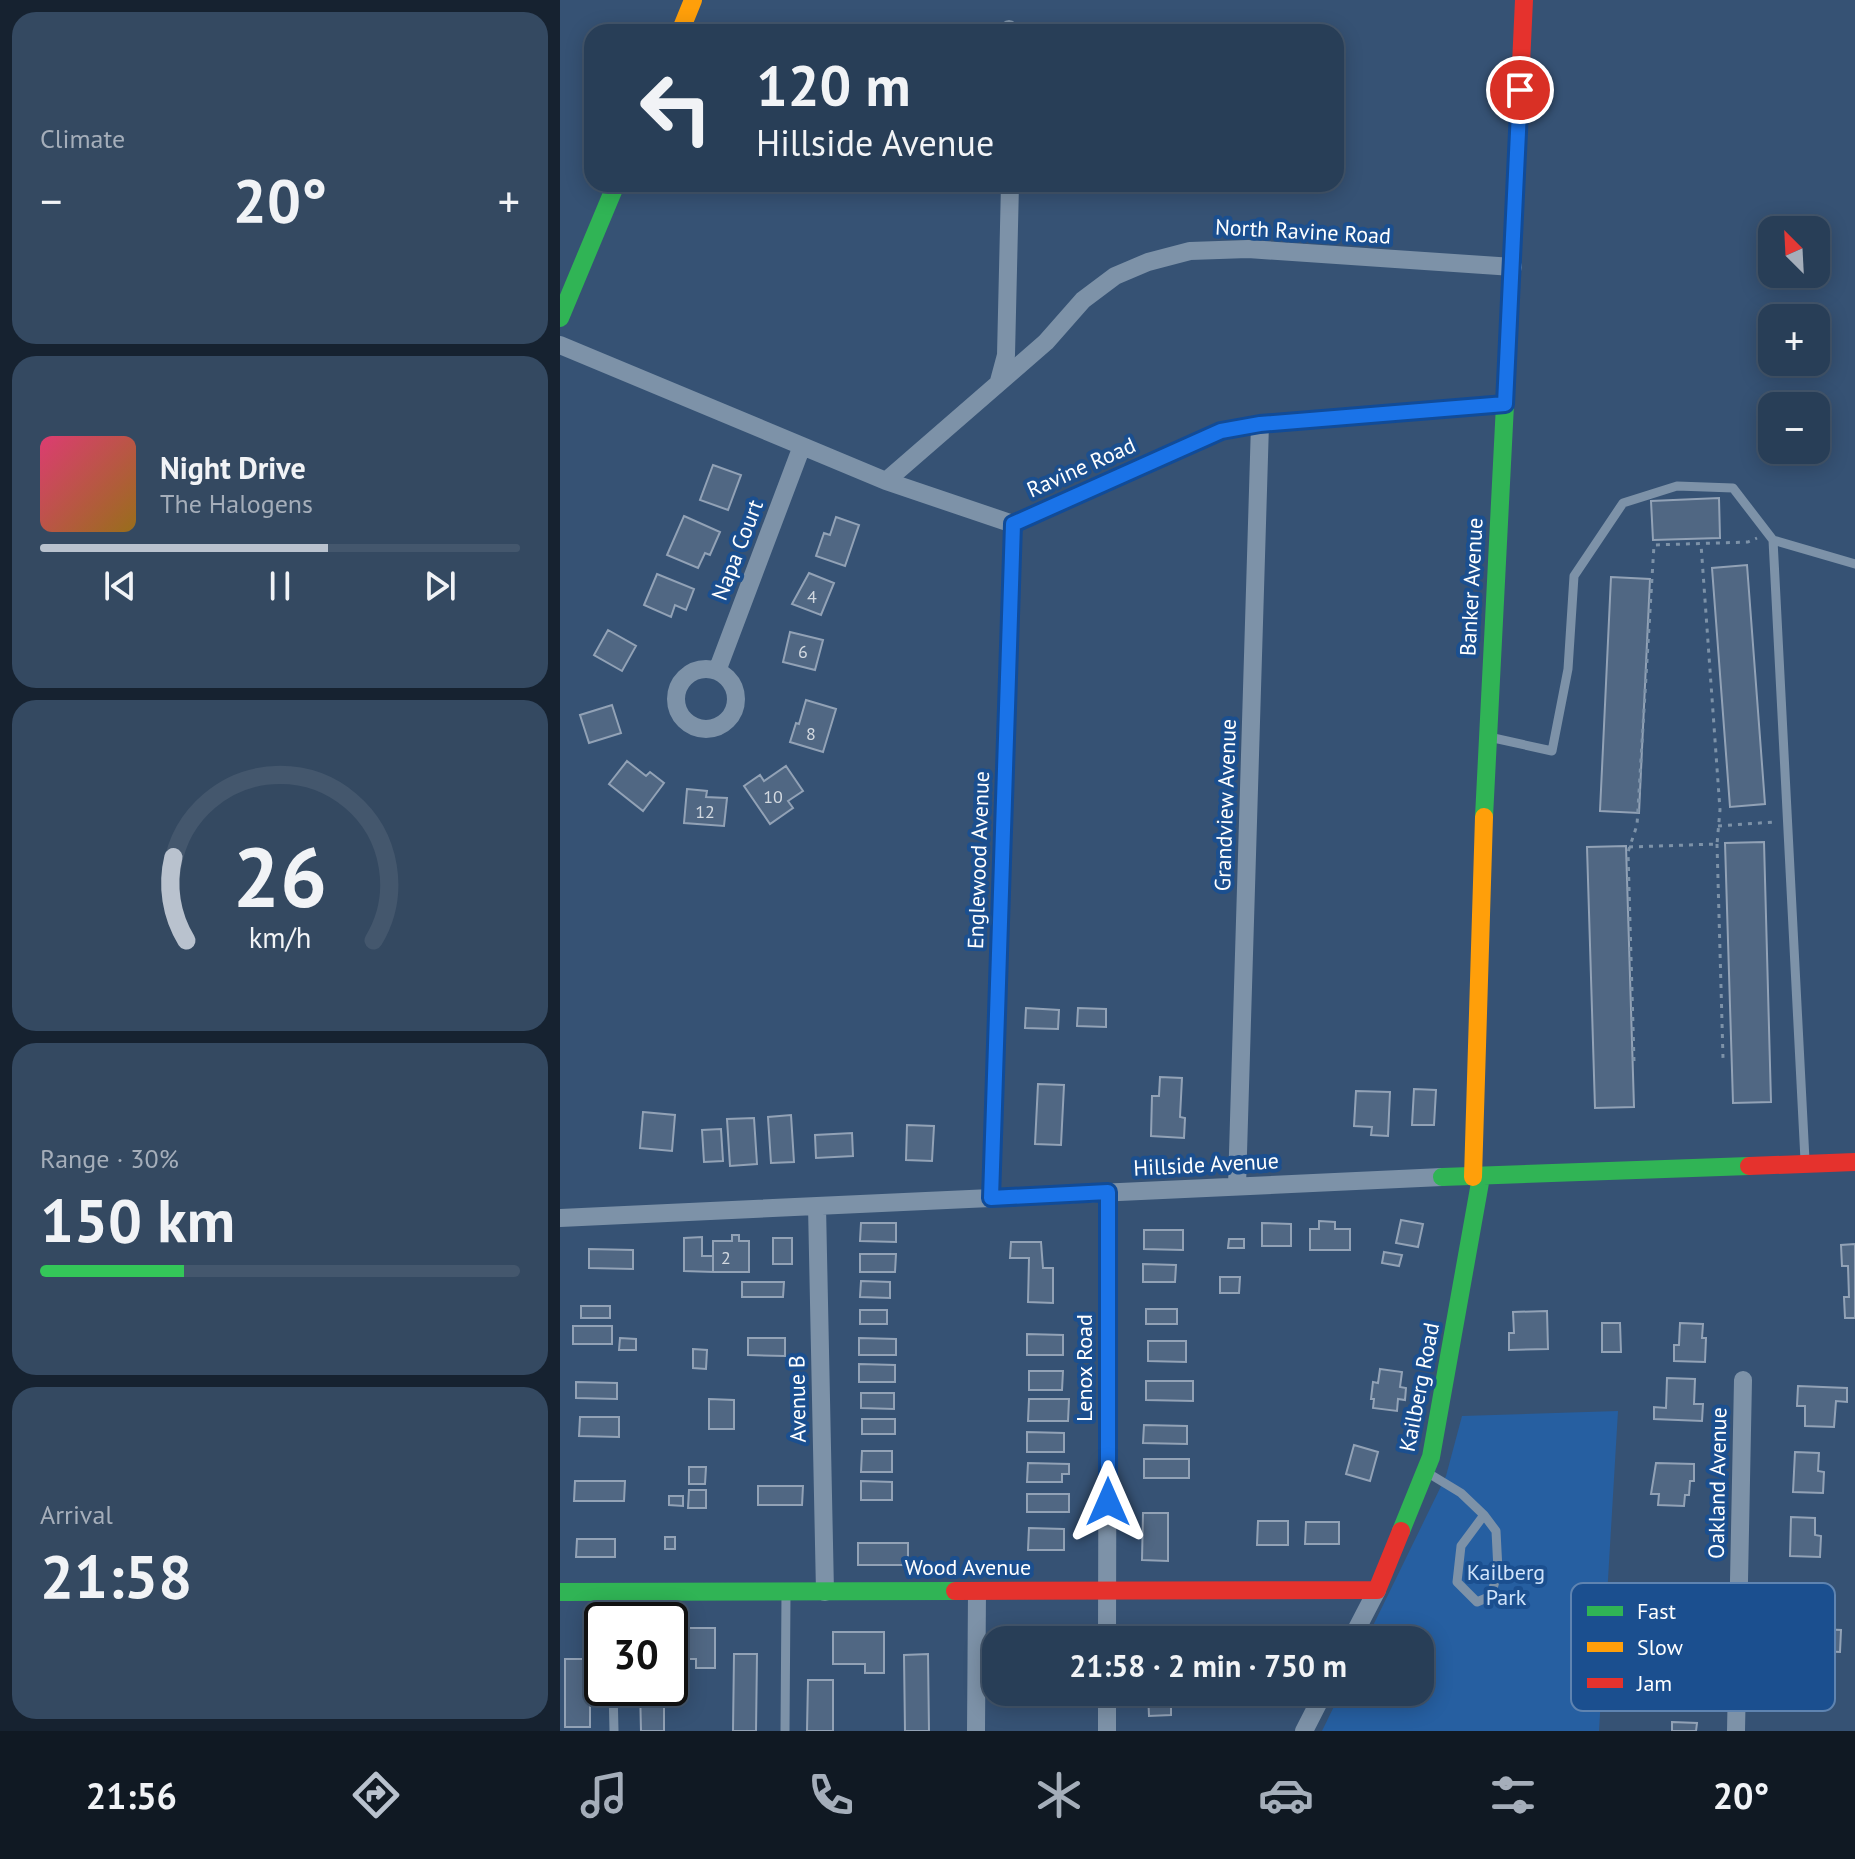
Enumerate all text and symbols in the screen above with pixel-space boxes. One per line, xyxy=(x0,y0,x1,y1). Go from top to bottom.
text: 120 m xyxy=(756,49,911,121)
icon: left xyxy=(624,56,728,160)
pin xyxy=(1486,56,1554,124)
icon: arrive xyxy=(1498,68,1542,112)
text: Hillside Avenue xyxy=(756,119,994,166)
text: Climate xyxy=(40,122,125,155)
text: 20° xyxy=(233,161,327,239)
text: − xyxy=(40,172,62,229)
text: + xyxy=(498,172,520,229)
street label: North Ravine Road xyxy=(1214,212,1392,250)
north arrow xyxy=(1758,216,1830,288)
map controls xyxy=(1758,216,1830,464)
button: + xyxy=(1758,304,1830,376)
button: − xyxy=(1758,392,1830,464)
street label: Ravine Road xyxy=(1022,431,1140,503)
text: Night Drive xyxy=(160,448,306,487)
text: The Halogens xyxy=(160,487,313,520)
street label: Napa Court xyxy=(705,495,769,604)
street label: Banker Avenue xyxy=(1453,517,1489,657)
icon: previous xyxy=(98,564,142,608)
icon: pause xyxy=(258,564,302,608)
icon: next xyxy=(418,564,462,608)
house number: 4 xyxy=(807,585,817,608)
house number: 6 xyxy=(798,640,808,663)
street label: Grandview Avenue xyxy=(1208,718,1242,892)
house number: 8 xyxy=(806,722,816,745)
street label: Englewood Avenue xyxy=(961,770,995,950)
house number: 10 xyxy=(763,785,783,808)
house number: 12 xyxy=(695,800,715,823)
text: 26 xyxy=(233,822,327,930)
text: km/h xyxy=(249,920,311,957)
text: Range · 30% xyxy=(40,1142,179,1175)
street label: Hillside Avenue xyxy=(1133,1146,1279,1182)
text: 150 km xyxy=(40,1181,235,1259)
house number: 2 xyxy=(721,1246,731,1269)
street label: Lenox Road xyxy=(1070,1314,1098,1422)
street label: Kailberg Road xyxy=(1393,1320,1445,1454)
street label: Avenue B xyxy=(782,1355,812,1443)
street label: Oakland Avenue xyxy=(1702,1407,1732,1559)
position arrow xyxy=(1066,1460,1150,1544)
text: Arrival xyxy=(40,1498,113,1531)
text: 21:58 xyxy=(40,1537,192,1615)
street label: Wood Avenue xyxy=(905,1553,1031,1581)
park label: Kailberg Park xyxy=(1467,1558,1545,1611)
legend xyxy=(1571,1583,1835,1711)
text: Fast xyxy=(1637,1597,1677,1625)
speed limit sign: 30 xyxy=(584,1602,688,1706)
text: Slow xyxy=(1637,1633,1683,1661)
text: 21:58 · 2 min · 750 m xyxy=(1069,1646,1347,1685)
text: Jam xyxy=(1636,1669,1672,1697)
icon: directions xyxy=(348,1767,404,1823)
icon: music xyxy=(576,1767,632,1823)
icon: phone xyxy=(803,1767,859,1823)
icon: climate xyxy=(1031,1767,1087,1823)
icon: car xyxy=(1258,1767,1314,1823)
icon: filters xyxy=(1485,1767,1541,1823)
text: 21:56 xyxy=(86,1772,177,1819)
text: 20° xyxy=(1713,1772,1769,1819)

